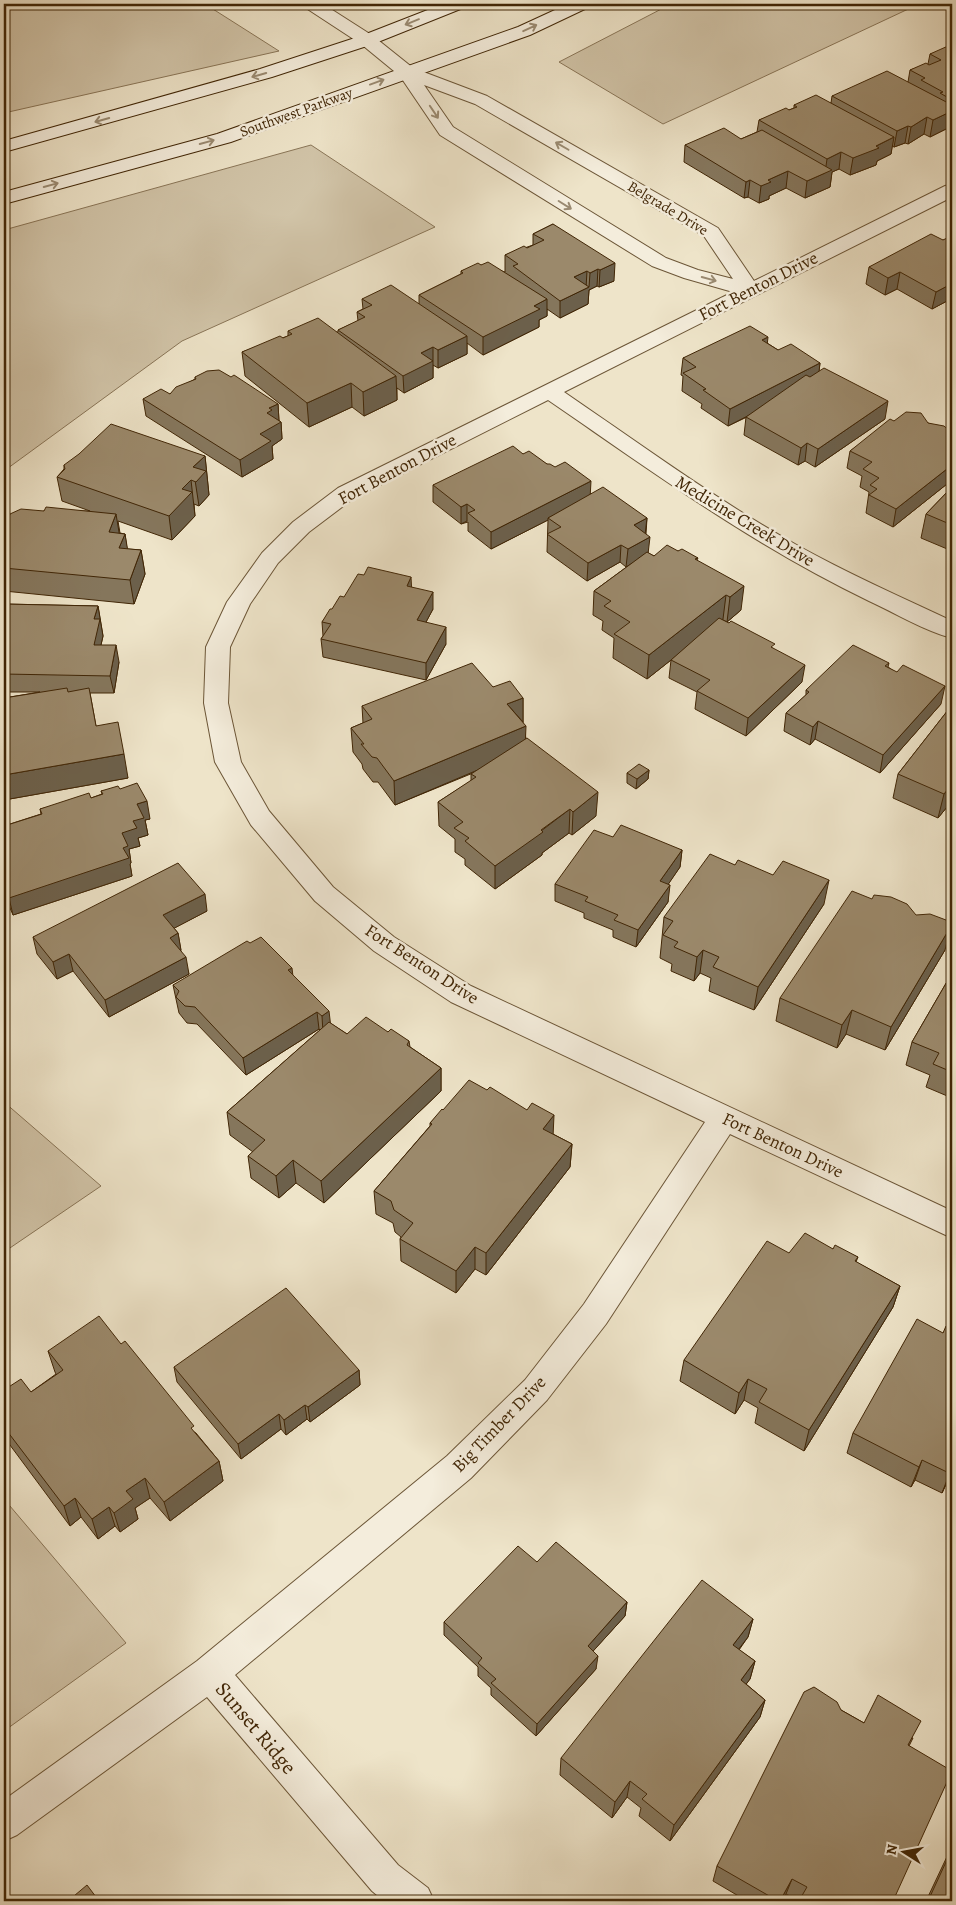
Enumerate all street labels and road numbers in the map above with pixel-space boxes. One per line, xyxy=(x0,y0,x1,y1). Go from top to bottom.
street label: Southwest Parkway xyxy=(237,82,356,142)
street label: Belgrade Drive xyxy=(624,176,712,240)
street label: Fort Benton Drive xyxy=(694,246,822,326)
street label: Fort Benton Drive xyxy=(334,428,460,510)
street label: Medicine Creek Drive xyxy=(671,470,819,572)
street label: Fort Benton Drive xyxy=(361,918,483,1010)
street label: Fort Benton Drive xyxy=(719,1106,847,1184)
street label: Big Timber Drive xyxy=(447,1370,551,1478)
street label: Sunset Ridge xyxy=(209,1676,303,1780)

